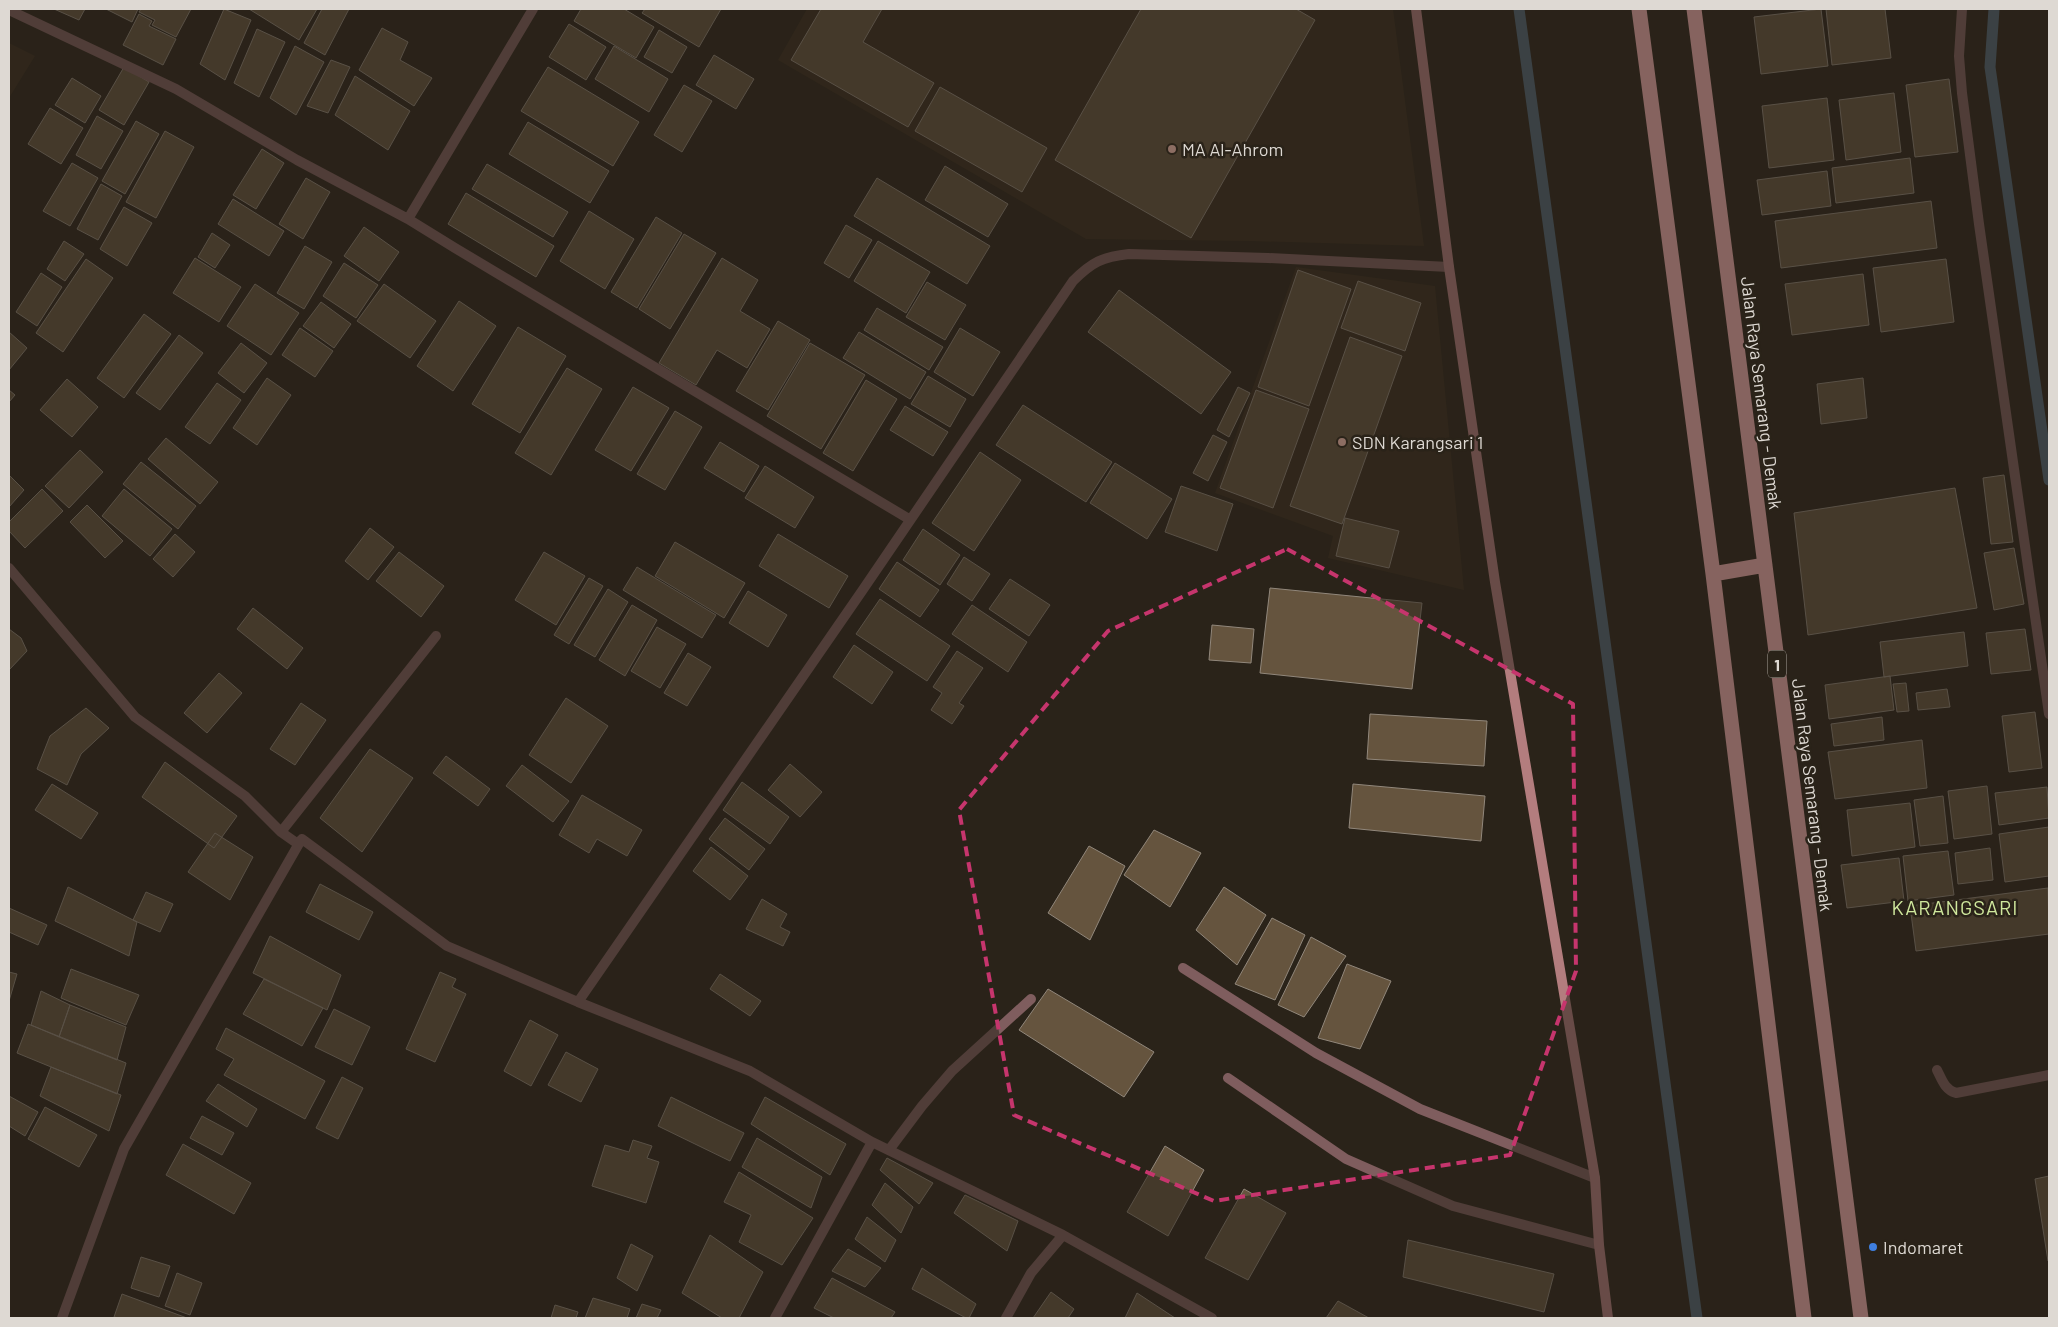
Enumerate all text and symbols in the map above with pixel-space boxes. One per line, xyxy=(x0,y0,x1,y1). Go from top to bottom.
place label: MA Al-Ahrom xyxy=(1182,138,1283,160)
marker: MA Al-Ahrom xyxy=(1166,143,1178,155)
street label: Jalan Raya Semarang - Demak xyxy=(1737,275,1787,511)
place label: SDN Karangsari 1 xyxy=(1352,431,1483,453)
marker: SDN Karangsari 1 xyxy=(1336,436,1348,448)
road number: 1 xyxy=(1768,651,1786,678)
street label: Jalan Raya Semarang - Demak xyxy=(1788,677,1838,913)
district label: KARANGSARI xyxy=(1891,895,2019,919)
place label: Indomaret xyxy=(1883,1236,1963,1258)
marker: Indomaret xyxy=(1867,1241,1879,1253)

